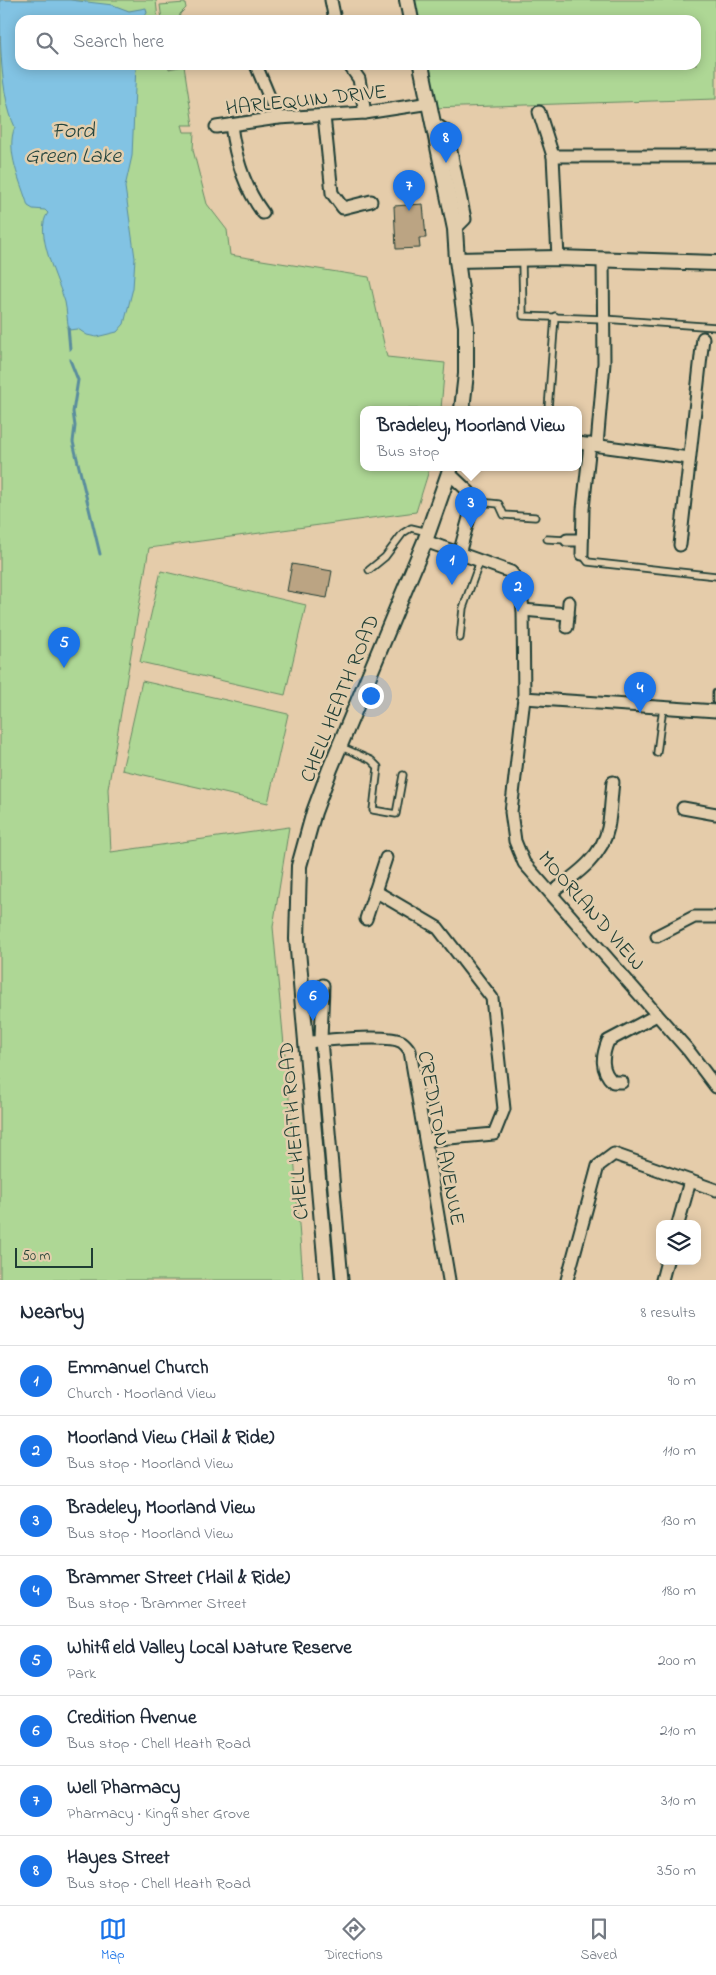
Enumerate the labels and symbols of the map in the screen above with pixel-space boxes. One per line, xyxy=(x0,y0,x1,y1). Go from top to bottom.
street label: HARLEQUIN DRIVE xyxy=(224,78,388,124)
water label: Ford Green Lake xyxy=(25,116,122,173)
pin: 8 xyxy=(430,122,462,163)
pin: 7 xyxy=(393,170,425,211)
pin: 3 xyxy=(455,487,487,528)
pin: 1 xyxy=(436,544,468,585)
pin: 2 xyxy=(502,571,534,612)
street label: CHELL HEATH ROAD xyxy=(294,610,388,787)
pin: 5 xyxy=(48,627,80,668)
pin: 4 xyxy=(624,672,656,713)
your location xyxy=(358,683,384,709)
street label: MOORLAND VIEW xyxy=(530,845,651,978)
pin: 6 xyxy=(297,980,329,1021)
street label: CHELL HEATH ROAD xyxy=(272,1041,318,1221)
street label: CREDITON AVENUE xyxy=(408,1049,472,1228)
scale bar xyxy=(15,1245,92,1268)

